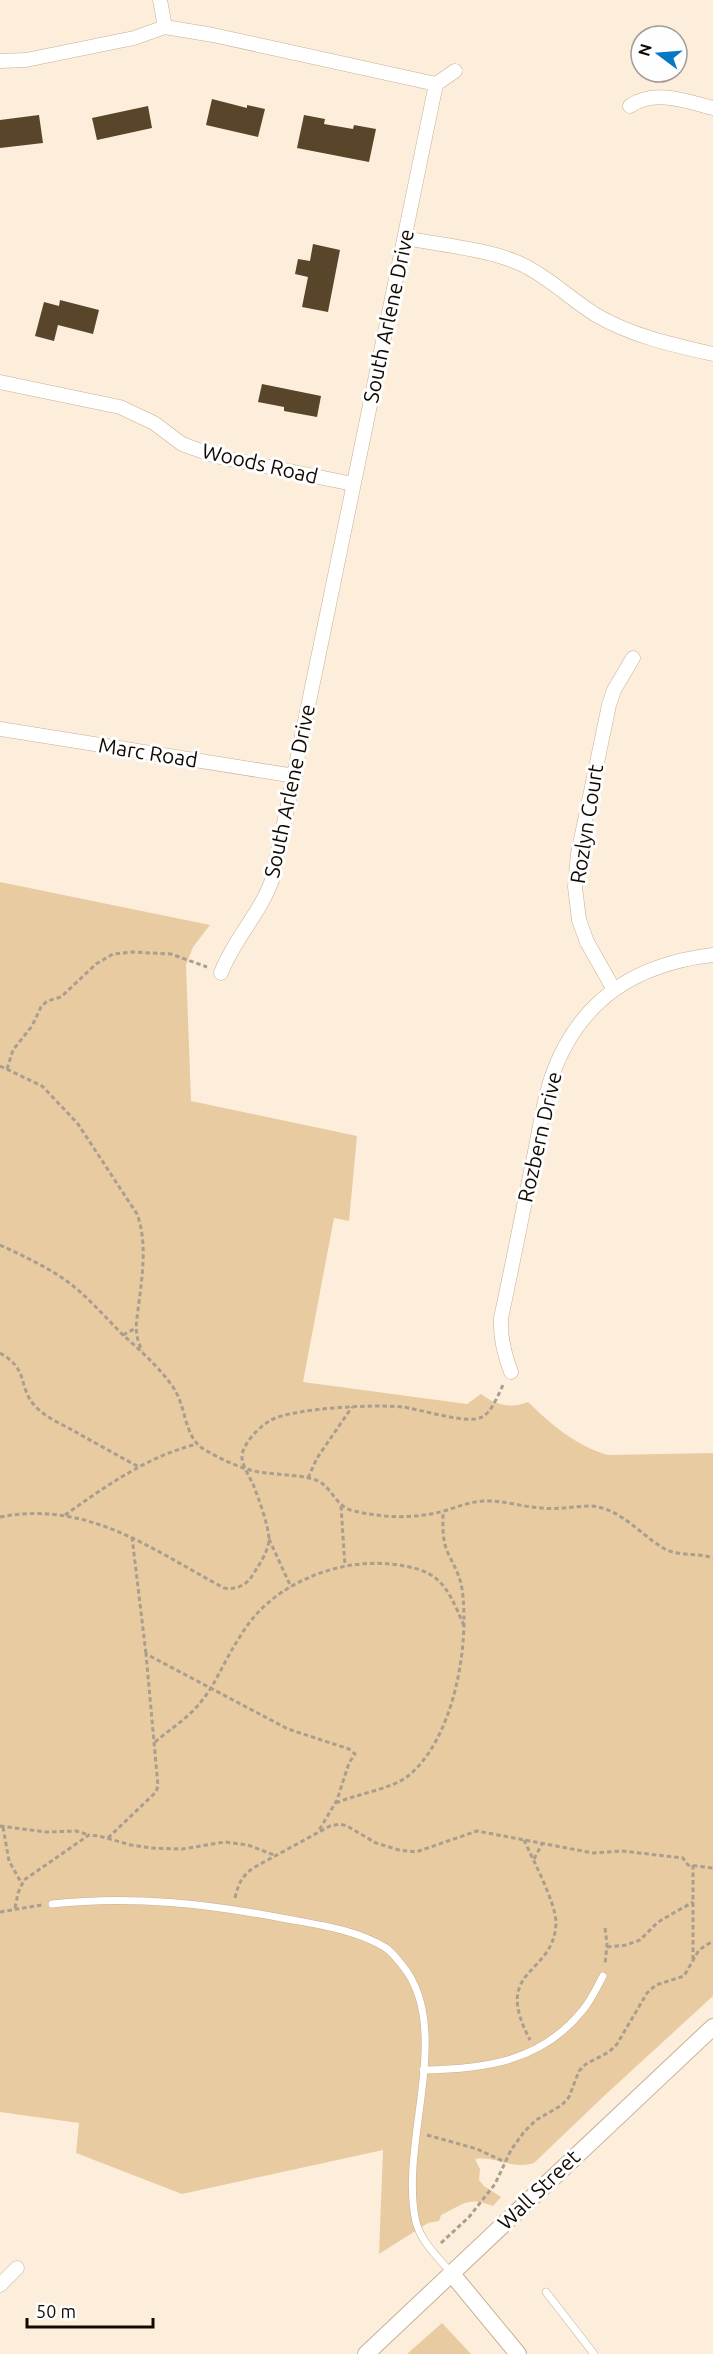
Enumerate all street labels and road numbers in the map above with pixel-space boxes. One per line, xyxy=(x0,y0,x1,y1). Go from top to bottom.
street label: South Arlene Drive xyxy=(358,227,418,405)
street label: Woods Road xyxy=(200,438,321,488)
street label: South Arlene Drive xyxy=(259,702,319,880)
street label: Marc Road xyxy=(97,732,199,772)
street label: Rozlyn Court xyxy=(565,762,607,885)
street label: Rozbern Drive xyxy=(512,1069,566,1204)
street label: Wall Street xyxy=(492,2144,584,2234)

